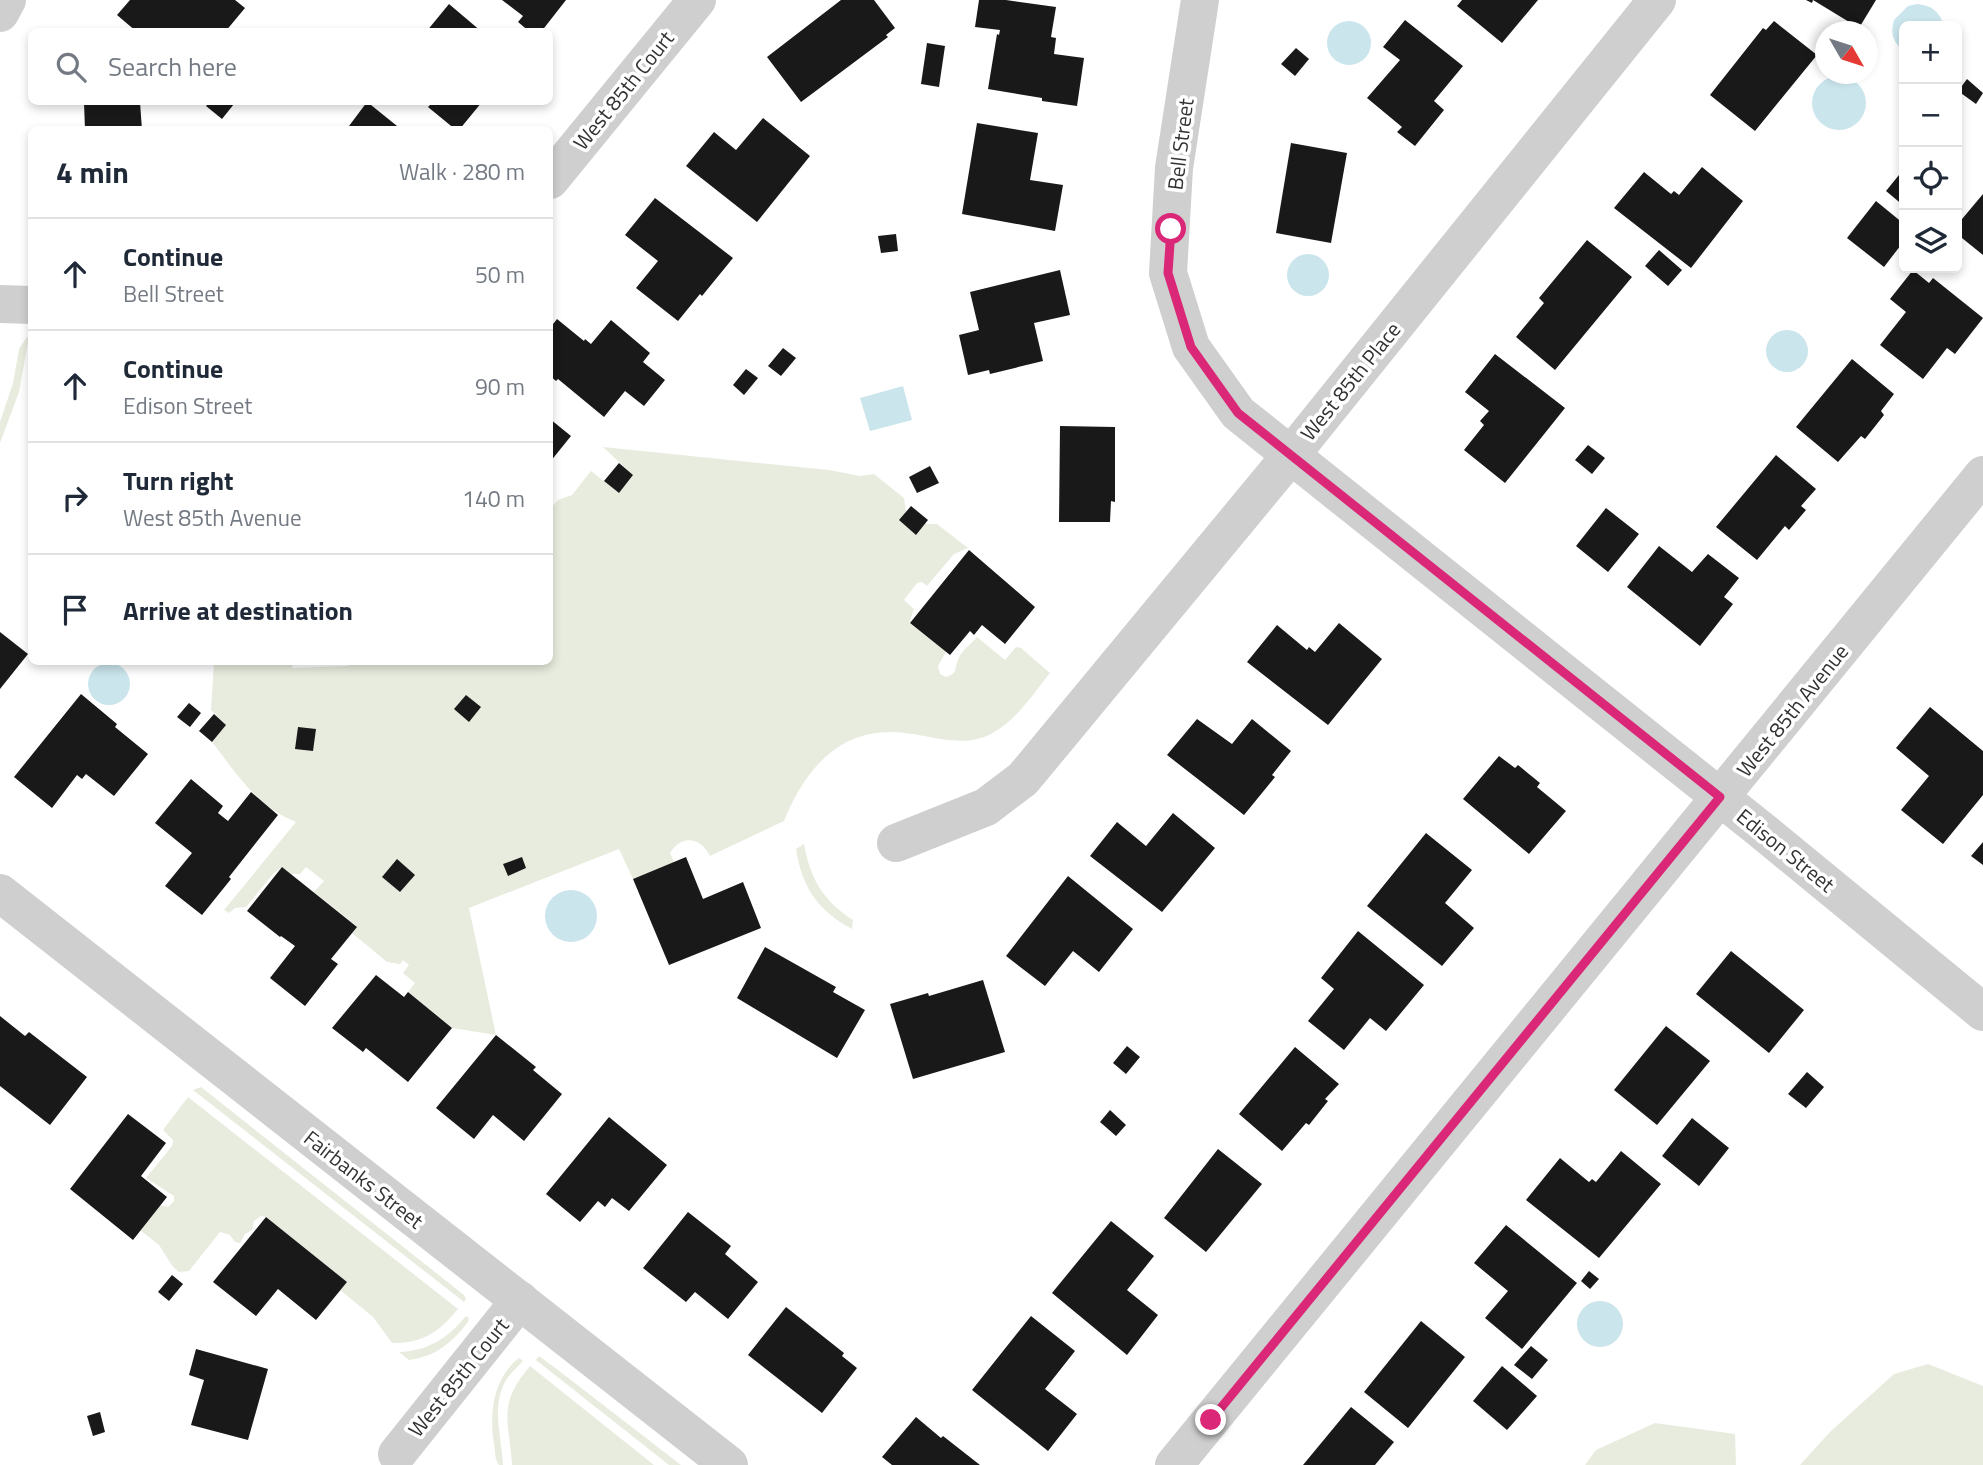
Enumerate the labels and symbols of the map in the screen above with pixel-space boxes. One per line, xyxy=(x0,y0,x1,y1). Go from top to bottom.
north arrow xyxy=(1815,21,1878,84)
street label: West 85th Court xyxy=(565,23,682,157)
street label: Bell Street xyxy=(1159,96,1202,192)
route start xyxy=(1155,213,1186,244)
street label: West 85th Place xyxy=(1292,315,1408,447)
street label: West 85th Avenue xyxy=(1728,637,1856,783)
street label: Edison Street xyxy=(1730,800,1842,900)
street label: Fairbanks Street xyxy=(297,1122,431,1236)
street label: West 85th Court xyxy=(400,1310,517,1444)
route end xyxy=(1195,1404,1226,1435)

